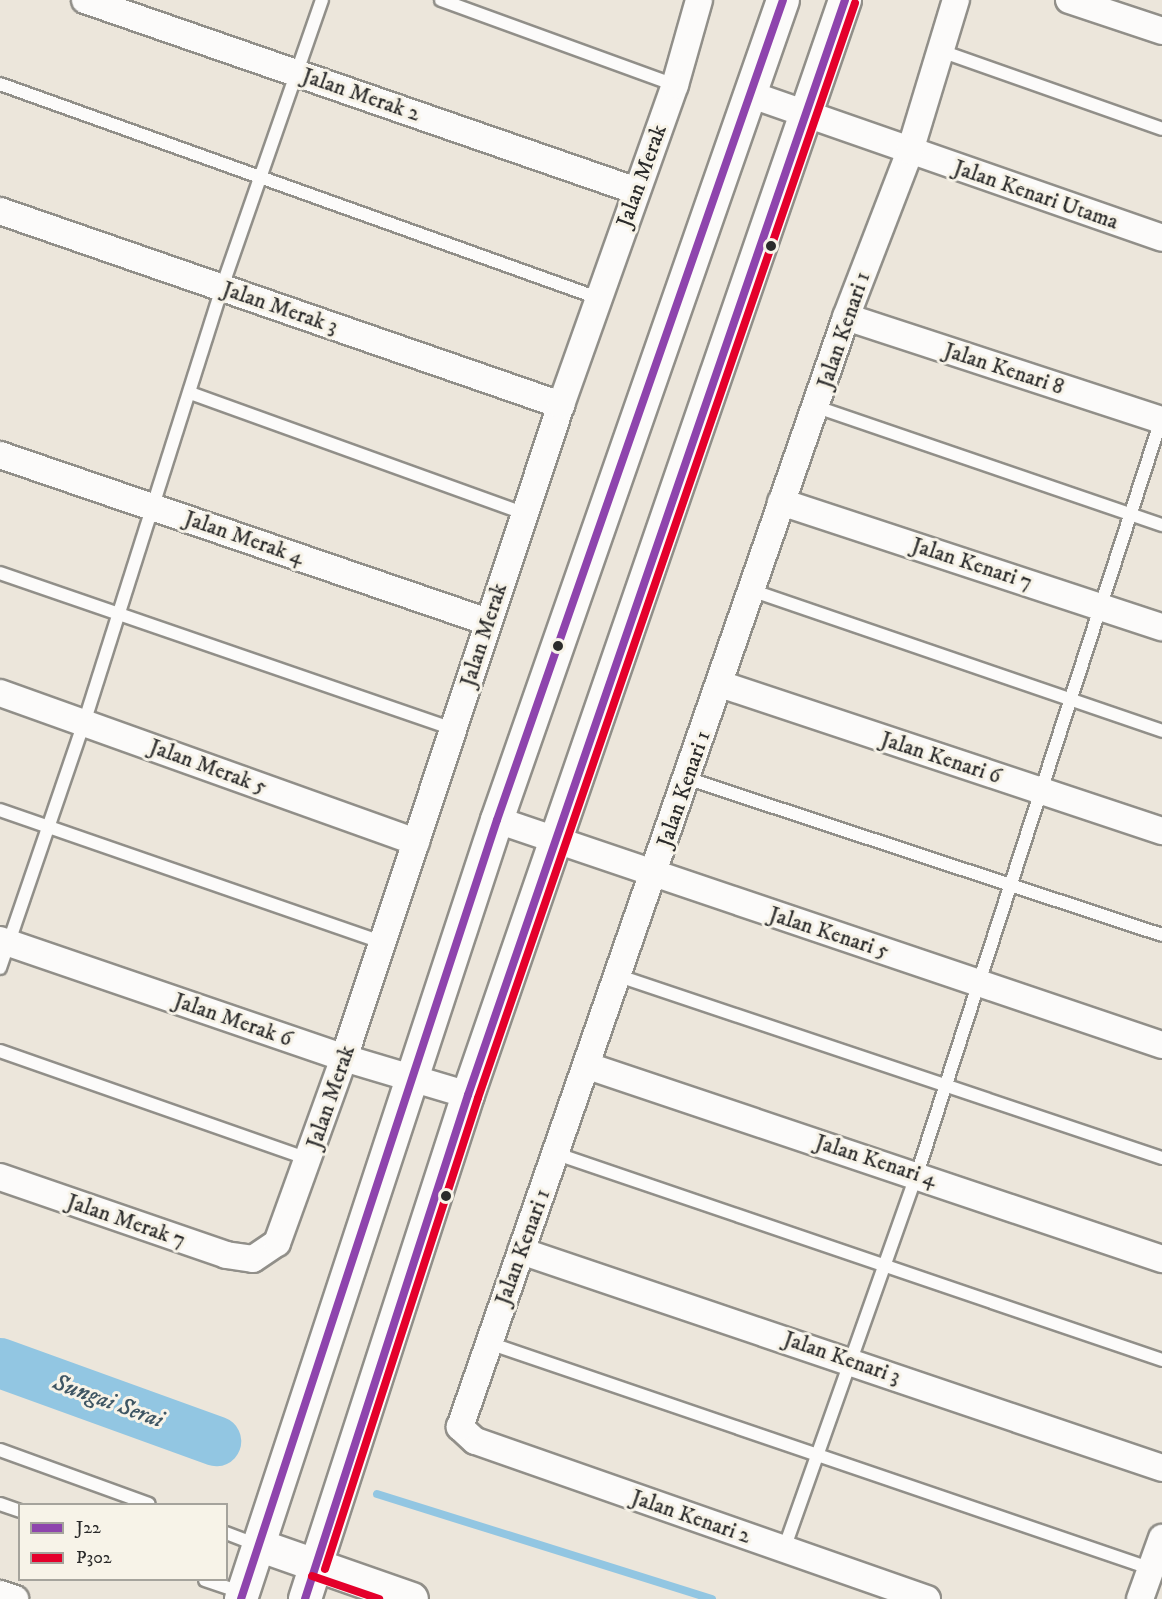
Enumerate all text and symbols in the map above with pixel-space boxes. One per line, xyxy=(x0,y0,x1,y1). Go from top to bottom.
street label: Jalan Merak 2 xyxy=(299,63,423,127)
street label: Jalan Merak xyxy=(611,121,673,231)
street label: Jalan Kenari Utama xyxy=(950,154,1122,236)
unlabelled marker xyxy=(765,240,777,252)
street label: Jalan Kenari 1 xyxy=(812,268,876,392)
street label: Jalan Merak 3 xyxy=(219,276,341,340)
street label: Jalan Kenari 8 xyxy=(941,337,1067,401)
street label: Jalan Merak 4 xyxy=(181,505,307,571)
street label: Jalan Kenari 7 xyxy=(908,532,1036,596)
street label: Jalan Merak xyxy=(455,580,513,690)
unlabelled marker xyxy=(552,640,564,652)
street label: Jalan Kenari 6 xyxy=(877,726,1005,790)
street label: Jalan Kenari 1 xyxy=(652,727,716,851)
street label: Jalan Merak 5 xyxy=(146,734,270,800)
street label: Jalan Kenari 5 xyxy=(766,901,892,965)
street label: Jalan Merak 6 xyxy=(170,987,296,1053)
street label: Jalan Merak xyxy=(301,1042,361,1152)
street label: Jalan Kenari 4 xyxy=(812,1129,940,1193)
street label: Jalan Kenari 1 xyxy=(490,1185,556,1309)
street label: Jalan Merak 7 xyxy=(63,1188,189,1254)
unlabelled marker xyxy=(440,1190,452,1202)
street label: Jalan Kenari 3 xyxy=(780,1326,904,1390)
water label: Sungai Serai xyxy=(49,1369,167,1435)
street label: Jalan Kenari 2 xyxy=(628,1484,754,1550)
legend xyxy=(18,1503,228,1581)
text: J22 xyxy=(76,1517,101,1539)
text: P302 xyxy=(76,1547,112,1569)

